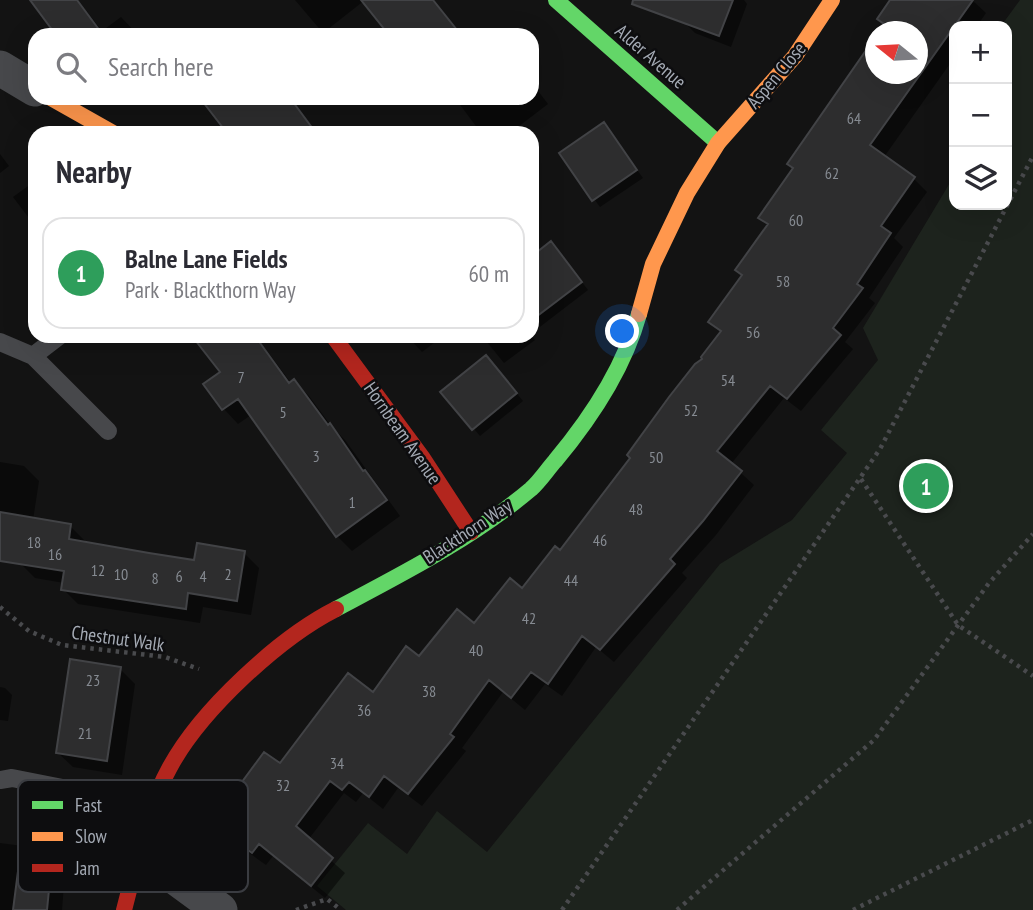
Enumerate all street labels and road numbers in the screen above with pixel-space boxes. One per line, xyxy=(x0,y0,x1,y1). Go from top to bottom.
street label: Alder Avenue xyxy=(611,19,692,93)
street label: Aspen Close xyxy=(741,37,811,113)
street label: Hornbeam Avenue xyxy=(359,377,447,489)
street label: Blackthorn Way xyxy=(418,493,517,569)
street label: Chestnut Walk xyxy=(70,620,167,656)

